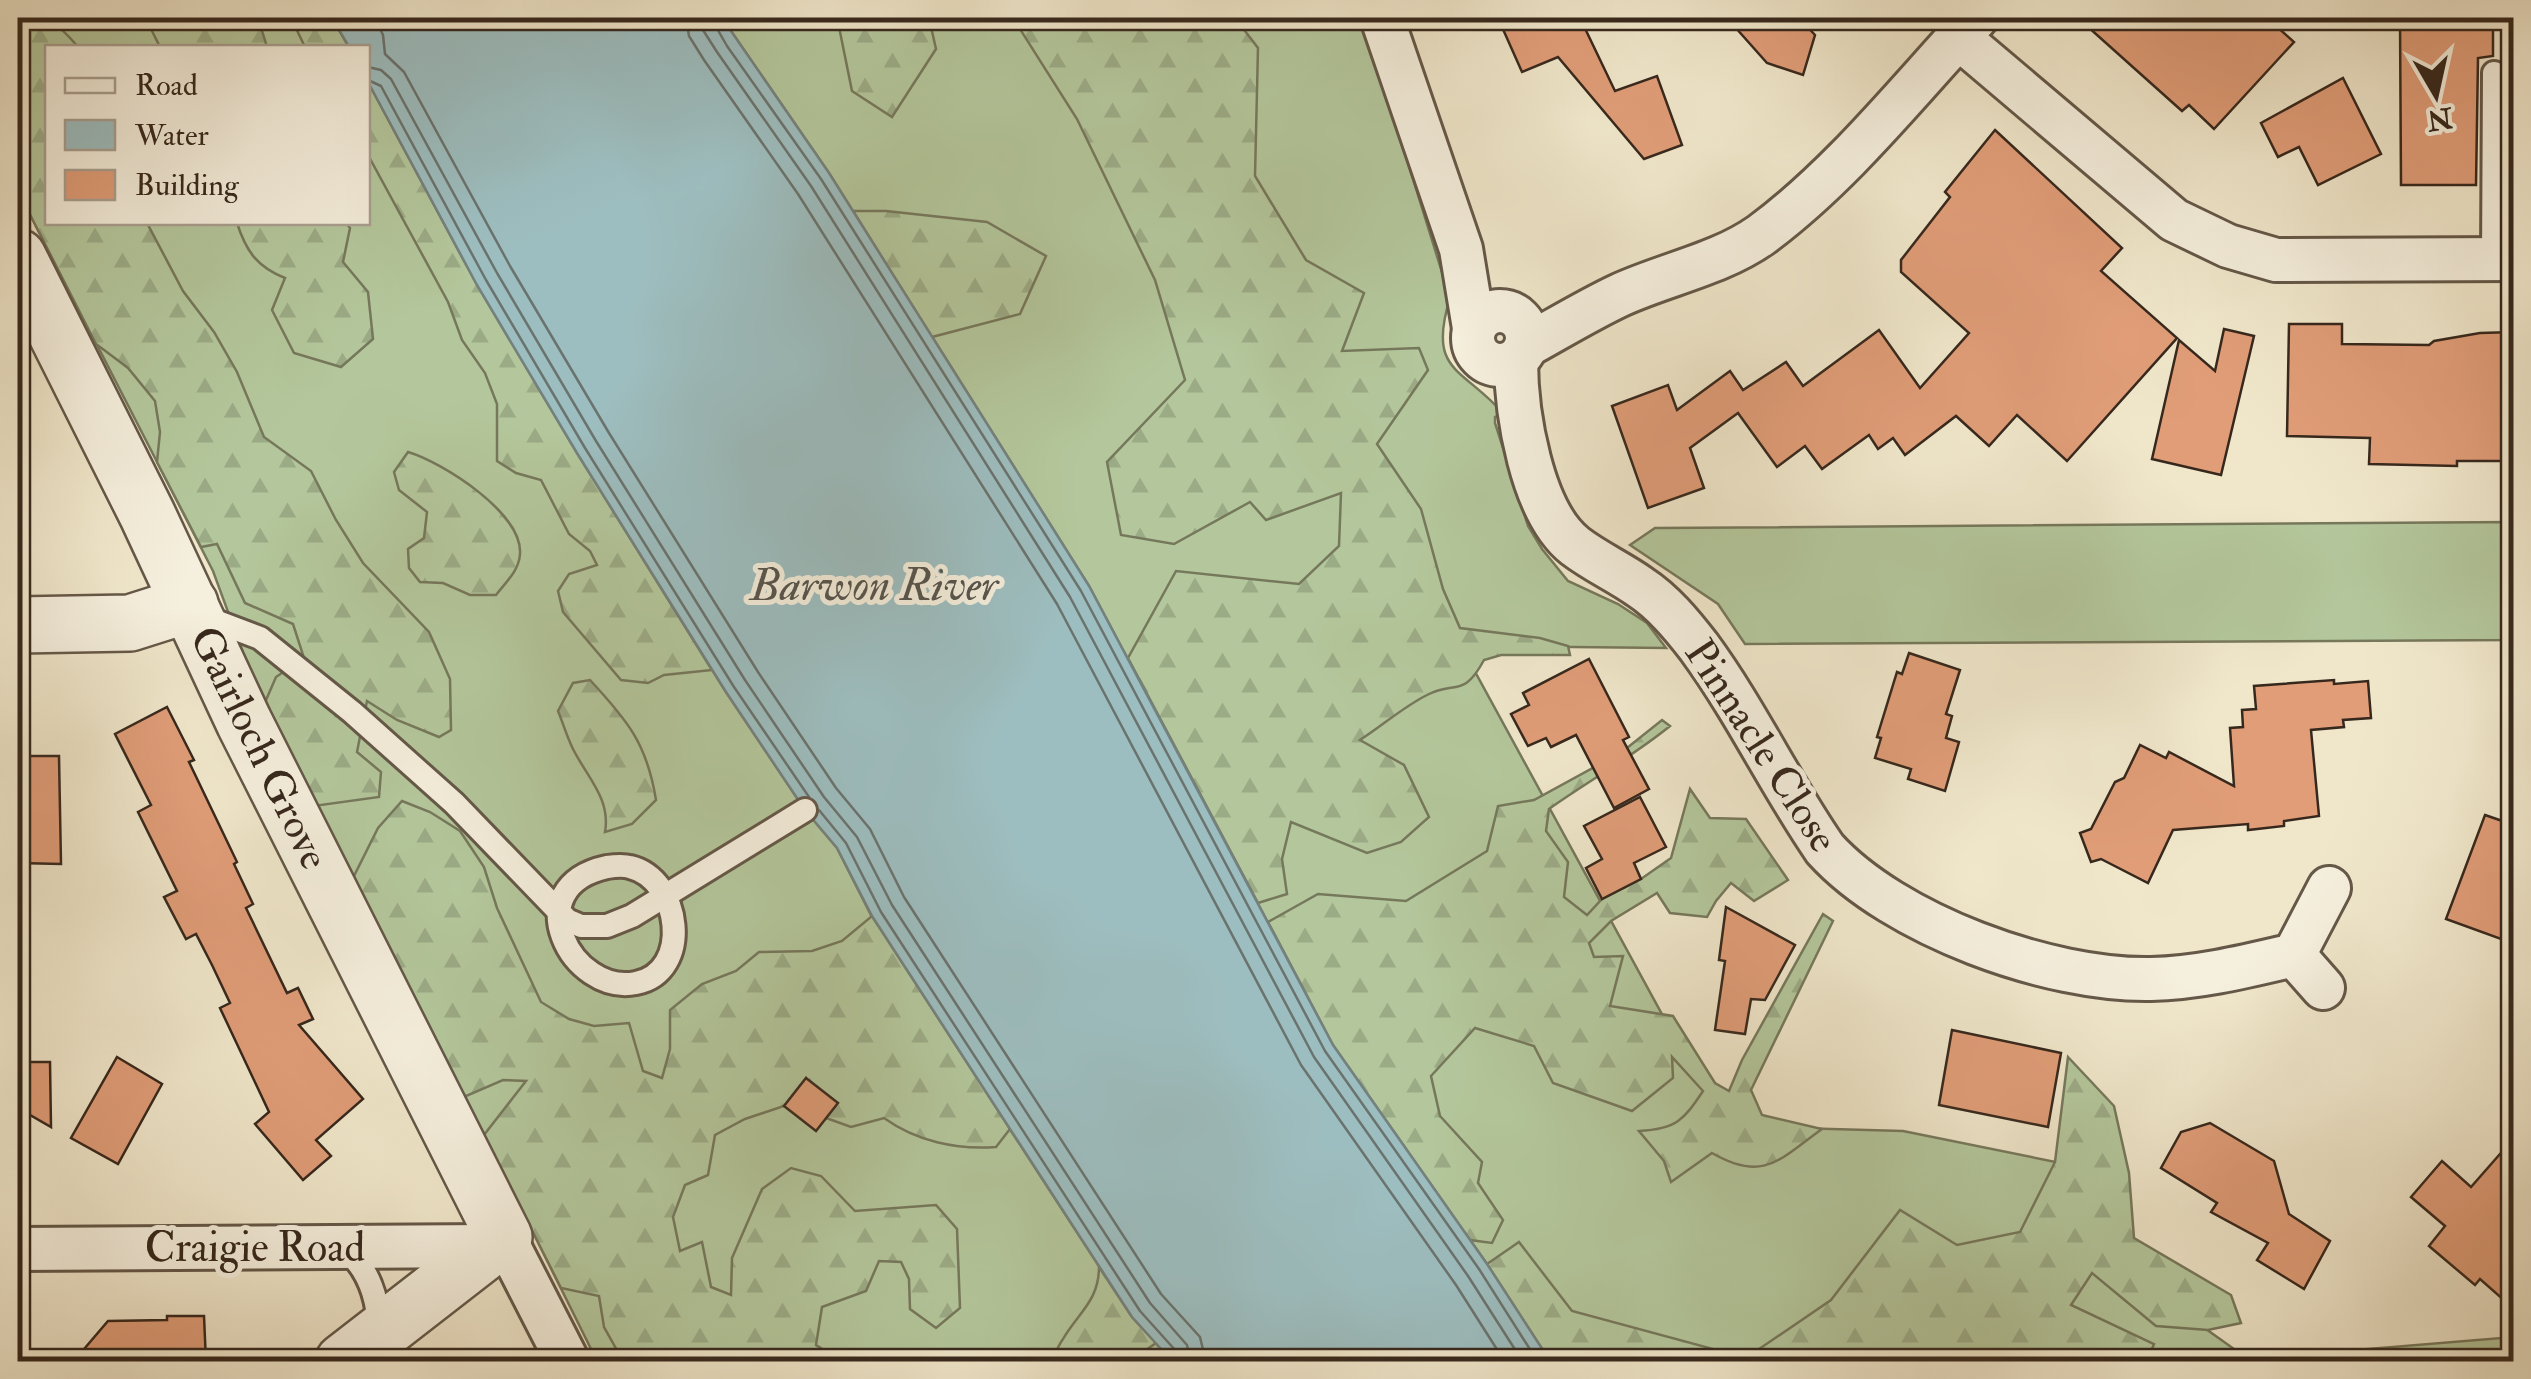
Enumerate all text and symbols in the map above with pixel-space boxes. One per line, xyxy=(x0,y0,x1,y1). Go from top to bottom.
legend xyxy=(45,45,370,225)
north arrow xyxy=(2386,45,2486,145)
text: Road xyxy=(135,67,198,104)
text: N xyxy=(2424,99,2456,138)
text: Water xyxy=(134,117,209,154)
text: Building xyxy=(135,167,240,204)
water label: Barwon River xyxy=(748,558,1000,614)
street label: Gairloch Grove xyxy=(178,618,340,878)
street label: Pinnacle Close xyxy=(1673,630,1849,862)
street label: Craigie Road xyxy=(145,1222,365,1274)

